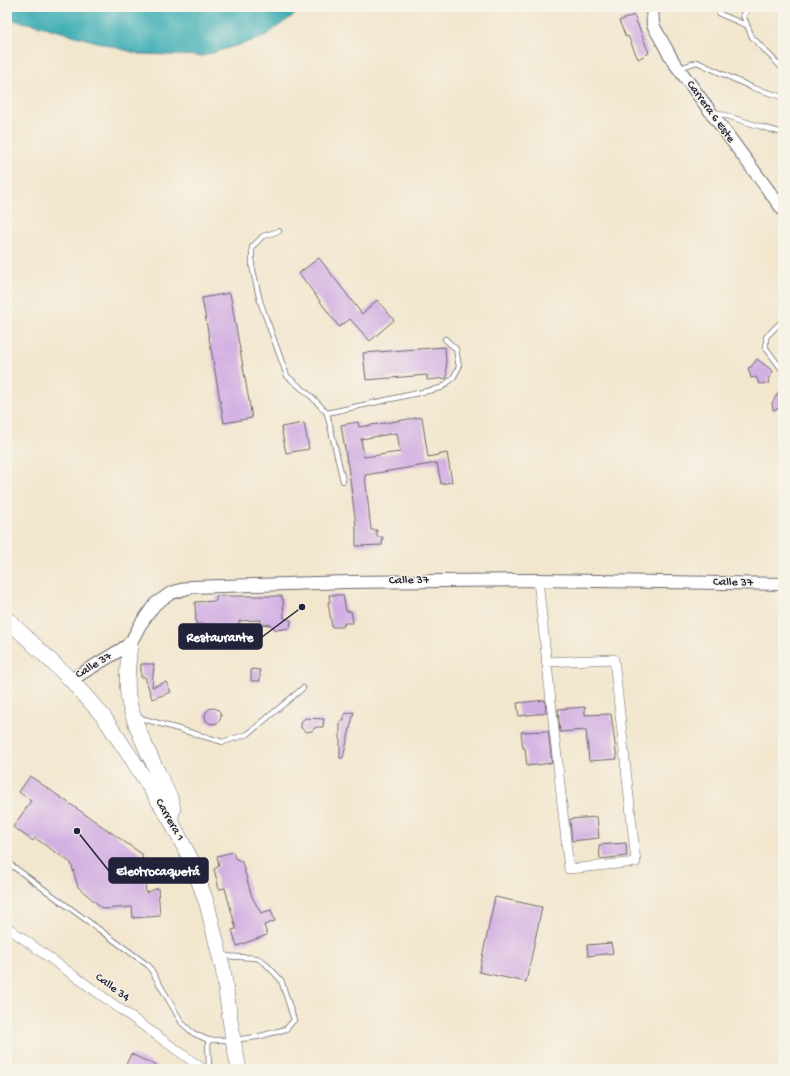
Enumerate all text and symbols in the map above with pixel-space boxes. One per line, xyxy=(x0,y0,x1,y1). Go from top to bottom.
street label: Carrera 6 Este xyxy=(683,78,738,147)
street label: Calle 37 xyxy=(389,574,430,588)
street label: Calle 37 xyxy=(713,576,754,590)
callout: Restaurante xyxy=(179,624,262,649)
text: Restaurante xyxy=(186,631,255,646)
street label: Calle 37 xyxy=(73,649,115,682)
street label: Carrera 1 xyxy=(151,796,187,844)
callout: Electrocaquetá xyxy=(109,858,208,883)
text: Electrocaquetá xyxy=(116,865,201,880)
street label: Calle 34 xyxy=(92,971,132,1005)

